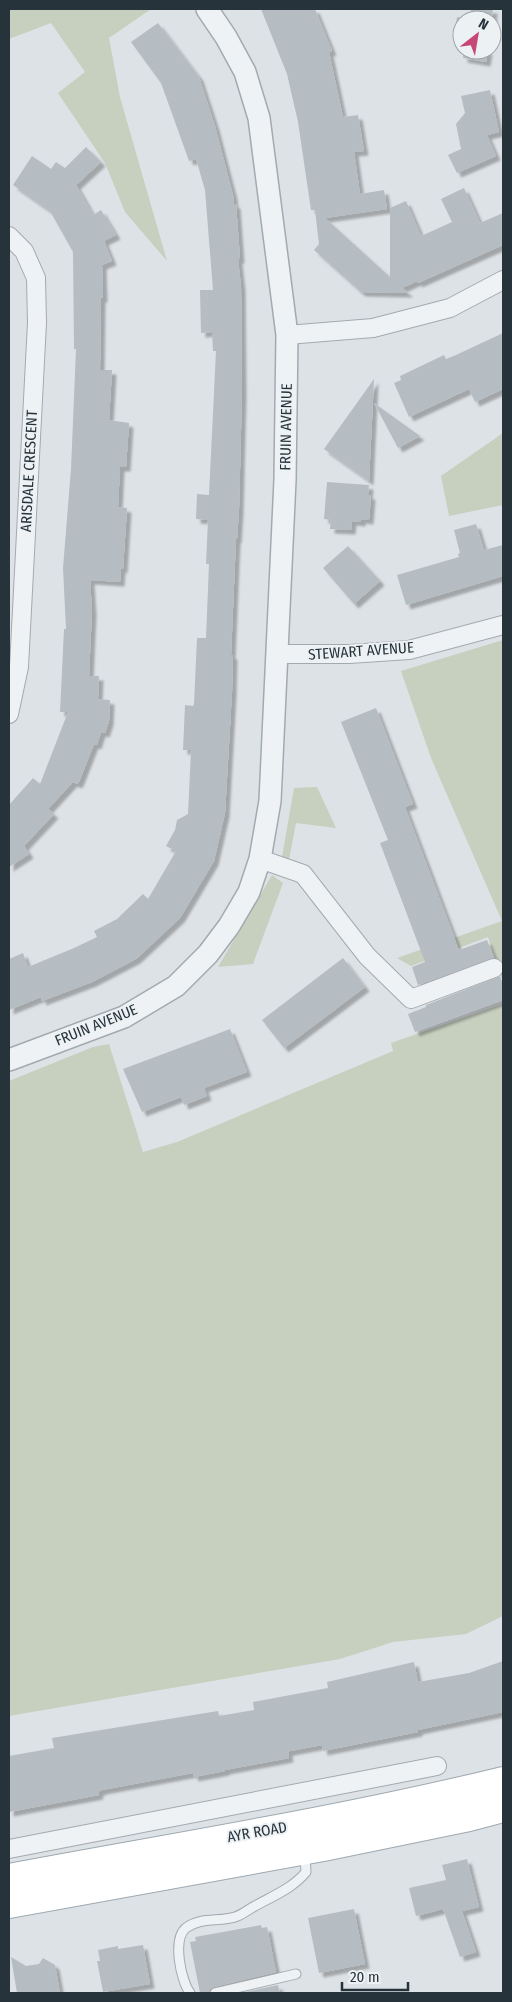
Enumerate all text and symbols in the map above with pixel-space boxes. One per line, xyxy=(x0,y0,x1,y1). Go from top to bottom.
north arrow xyxy=(452,10,502,60)
text: N xyxy=(475,15,491,34)
street label: FRUIN AVENUE xyxy=(276,383,296,471)
street label: ARISDALE CRESCENT xyxy=(17,410,41,532)
street label: STEWART AVENUE xyxy=(308,638,414,664)
street label: FRUIN AVENUE xyxy=(52,1000,140,1050)
street label: AYR ROAD xyxy=(226,1818,288,1846)
scale bar xyxy=(342,1960,408,1992)
text: 20 m xyxy=(350,1968,380,1986)

